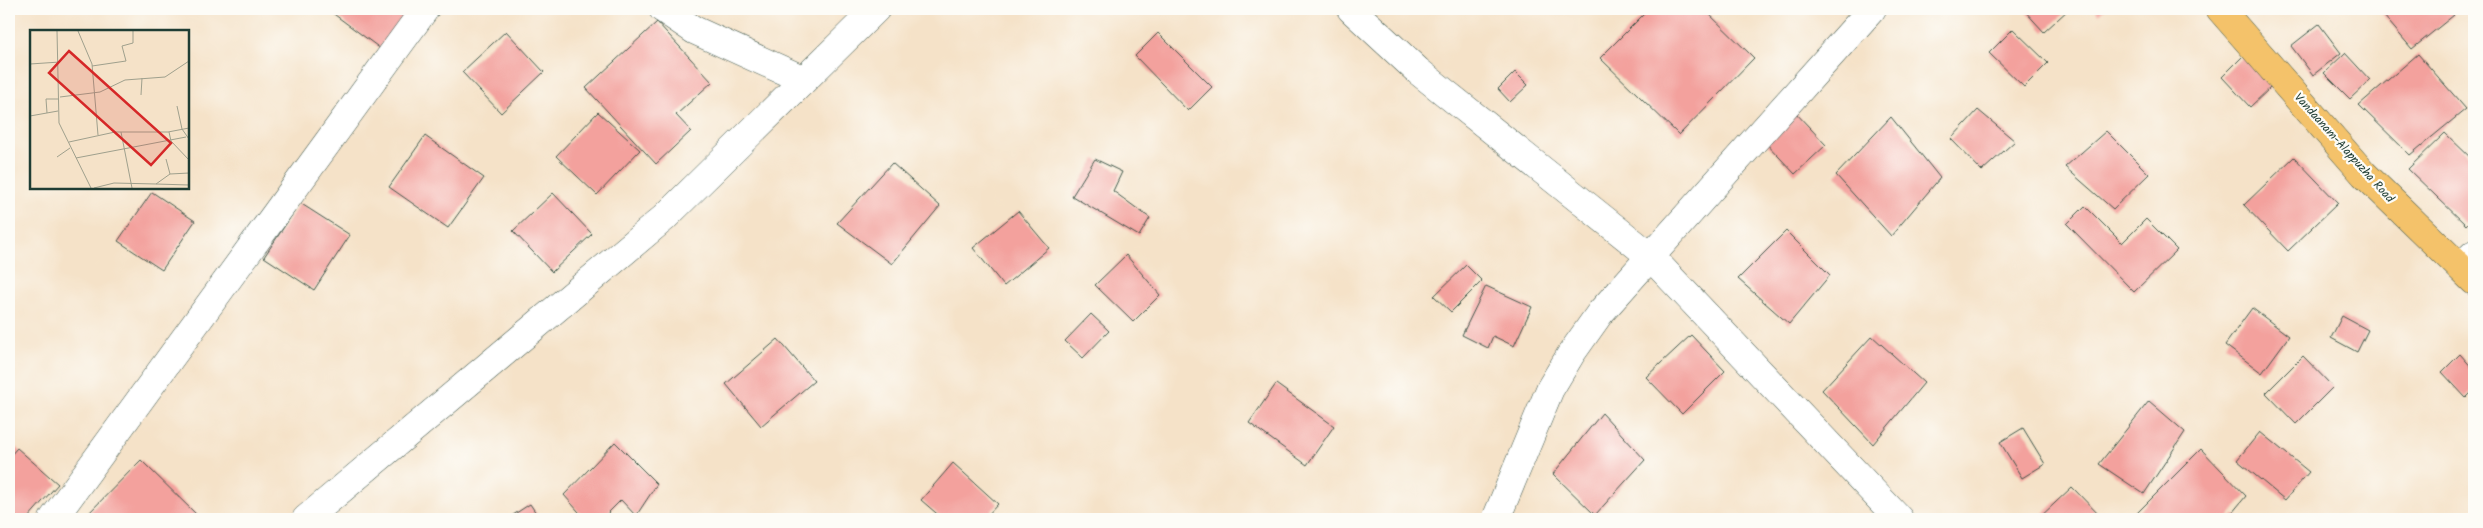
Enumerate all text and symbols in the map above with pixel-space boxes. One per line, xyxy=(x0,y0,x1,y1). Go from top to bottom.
inset map xyxy=(30,30,189,189)
street label: Vandaanam-Alappuzha Road xyxy=(2289,89,2399,208)

